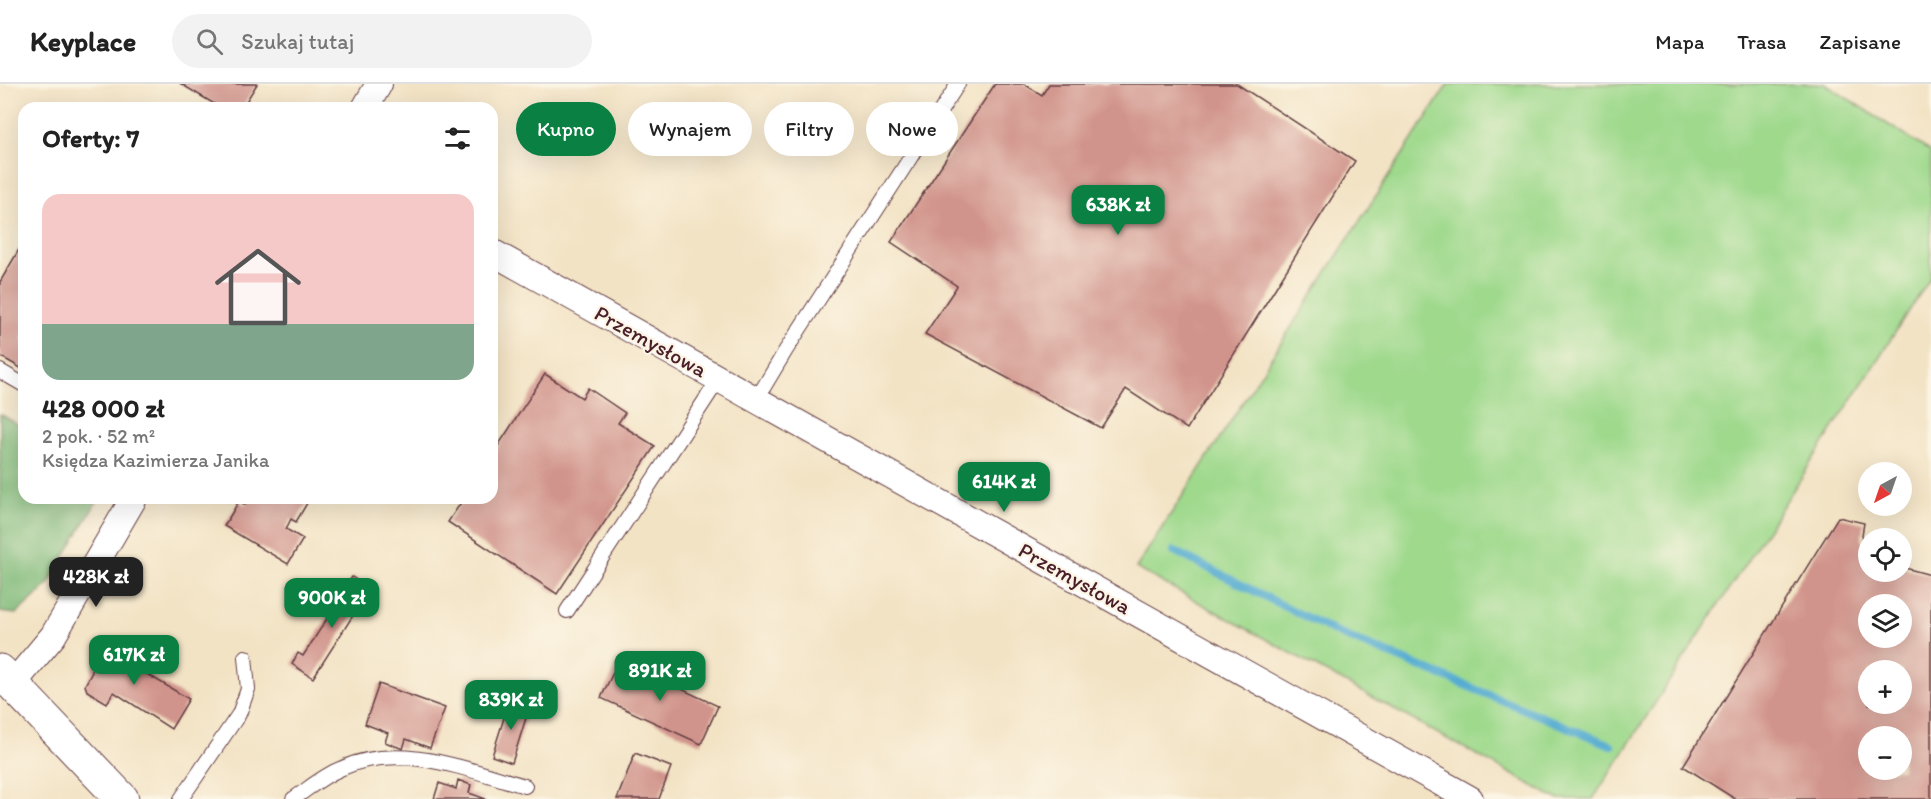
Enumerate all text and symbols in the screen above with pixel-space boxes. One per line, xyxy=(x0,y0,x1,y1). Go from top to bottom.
search box xyxy=(172,14,592,68)
text: Keyplace xyxy=(30,24,136,58)
icon: search xyxy=(193,25,226,58)
text: Szukaj tutaj xyxy=(241,28,354,55)
text: Mapa xyxy=(1655,29,1704,54)
text: Trasa xyxy=(1737,29,1786,54)
text: Zapisane xyxy=(1819,29,1901,54)
chip: Kupno xyxy=(516,102,616,156)
chip: Wynajem xyxy=(628,102,752,156)
chip: Filtry xyxy=(764,102,854,156)
chip: Nowe xyxy=(866,102,958,156)
text: Oferty: 7 xyxy=(42,122,139,154)
icon: filters xyxy=(441,122,474,155)
pin: 638K zł xyxy=(1063,185,1173,236)
text: 638K zł xyxy=(1086,192,1150,216)
icon: home xyxy=(204,233,312,341)
street label: Przemysłowa xyxy=(590,299,712,384)
text: 428 000 zł xyxy=(42,392,165,424)
text: 2 pok. · 52 m² xyxy=(42,424,155,448)
text: Księdza Kazimierza Janika xyxy=(42,448,269,472)
pin: 614K zł xyxy=(949,462,1059,513)
north arrow xyxy=(1858,462,1912,516)
map controls xyxy=(1858,462,1912,780)
text: 614K zł xyxy=(972,469,1036,493)
button: locate xyxy=(1858,528,1912,582)
street label: Przemysłowa xyxy=(1014,536,1136,621)
pin: 428K zł xyxy=(41,557,151,608)
text: 428K zł xyxy=(63,564,129,588)
pin: 900K zł xyxy=(277,578,387,629)
text: 900K zł xyxy=(298,585,366,609)
button: layers xyxy=(1858,594,1912,648)
pin: 617K zł xyxy=(79,635,189,686)
text: 617K zł xyxy=(103,642,165,666)
pin: 891K zł xyxy=(605,651,715,702)
text: 891K zł xyxy=(629,658,691,682)
button: + xyxy=(1858,660,1912,714)
pin: 839K zł xyxy=(456,680,566,731)
text: 839K zł xyxy=(479,687,543,711)
button: − xyxy=(1858,726,1912,780)

